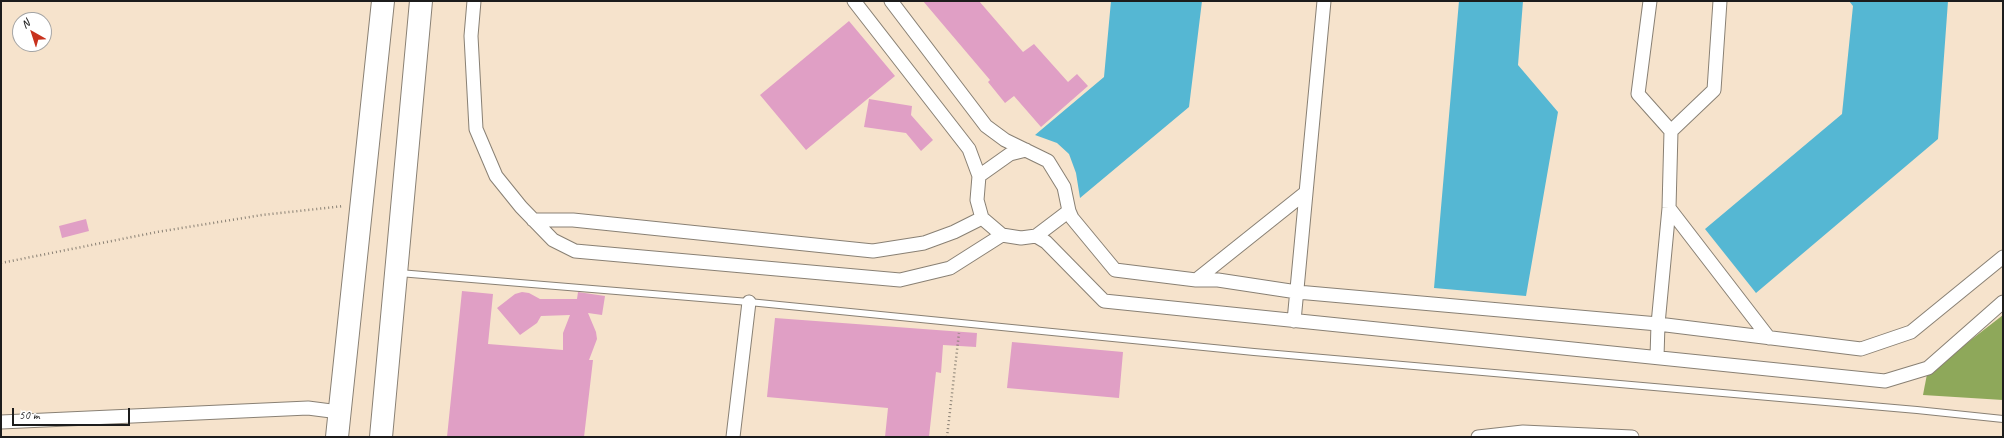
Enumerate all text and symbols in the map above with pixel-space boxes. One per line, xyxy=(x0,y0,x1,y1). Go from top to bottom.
north arrow xyxy=(12,12,52,52)
text: N xyxy=(18,16,32,31)
scale bar xyxy=(14,400,132,426)
text: 50 m xyxy=(19,407,39,423)

